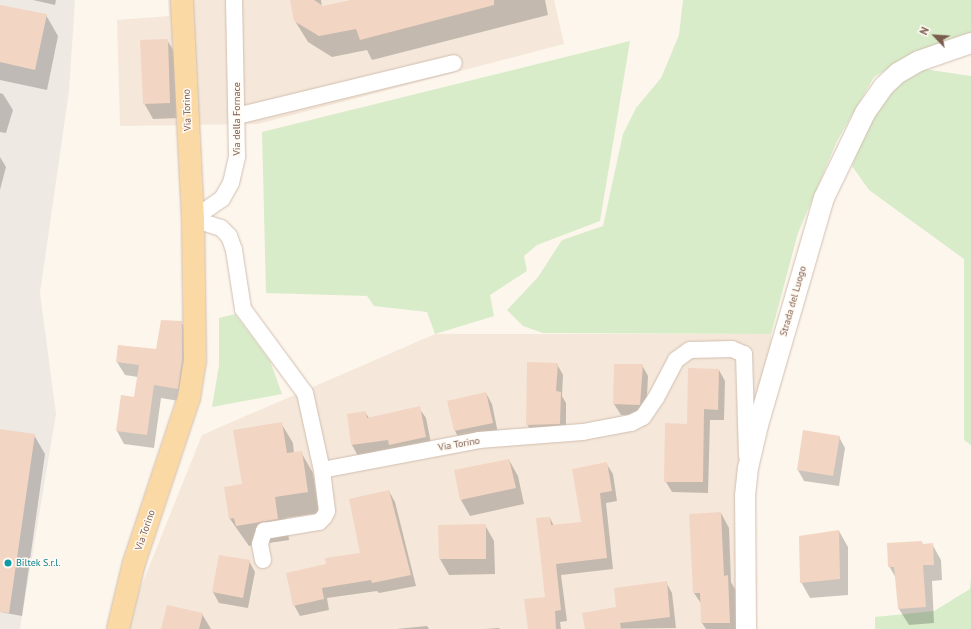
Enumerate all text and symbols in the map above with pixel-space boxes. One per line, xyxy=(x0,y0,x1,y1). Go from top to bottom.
north arrow xyxy=(915,16,955,56)
text: N xyxy=(916,25,932,37)
street label: Via della Fornace xyxy=(231,82,243,156)
street label: Via Torino xyxy=(180,89,194,131)
street label: Strada del Luogo xyxy=(777,264,809,338)
street label: Via Torino xyxy=(437,434,481,454)
street label: Via Torino xyxy=(132,508,158,552)
place label: Biltek S.r.l. xyxy=(16,557,61,569)
marker: Biltek S.r.l. xyxy=(3,558,13,568)

